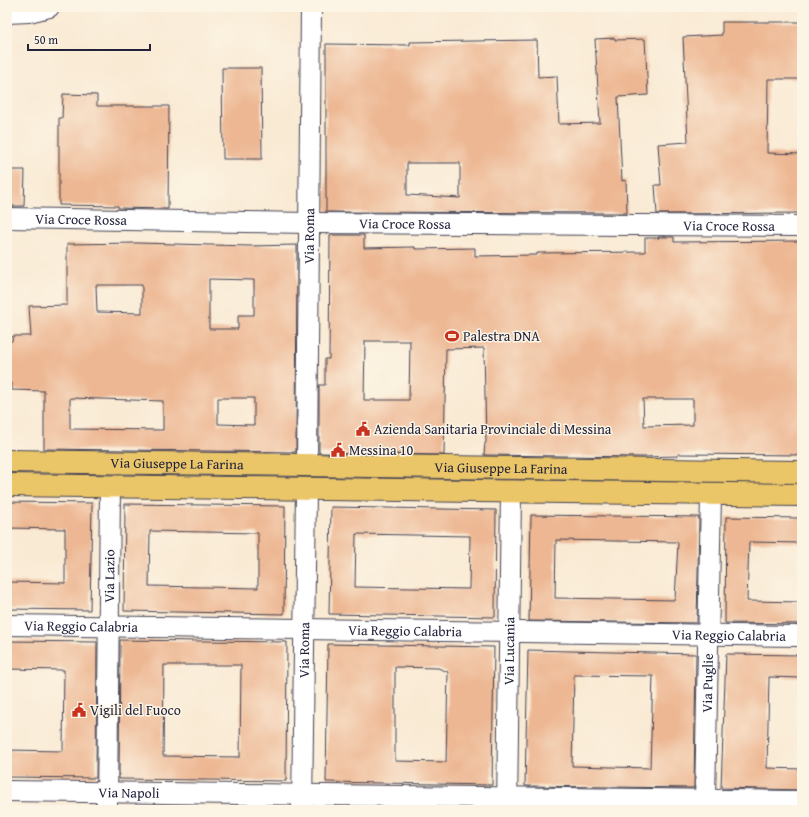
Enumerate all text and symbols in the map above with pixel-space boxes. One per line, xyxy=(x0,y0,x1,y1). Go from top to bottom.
scale bar xyxy=(28,26,150,52)
text: 50 m xyxy=(34,31,58,48)
street label: Via Roma xyxy=(299,207,319,264)
street label: Via Croce Rossa xyxy=(35,208,128,230)
street label: Via Croce Rossa xyxy=(359,213,451,234)
street label: Via Croce Rossa xyxy=(683,215,775,236)
place label: Palestra DNA xyxy=(463,326,540,346)
sports icon: Palestra DNA xyxy=(444,328,460,344)
place label: Azienda Sanitaria Provinciale di Messina xyxy=(374,419,612,439)
public building icon: Azienda Sanitaria Provinciale di Messina xyxy=(355,421,371,437)
place label: Messina 10 xyxy=(349,440,413,460)
public building icon: Messina 10 xyxy=(330,442,346,458)
street label: Via Giuseppe La Farina xyxy=(110,452,244,474)
street label: Via Giuseppe La Farina xyxy=(434,457,568,479)
street label: Via Lazio xyxy=(99,549,119,603)
street label: Via Reggio Calabria xyxy=(24,615,138,637)
street label: Via Lucania xyxy=(499,616,519,685)
street label: Via Reggio Calabria xyxy=(348,620,462,641)
street label: Via Roma xyxy=(294,621,314,678)
street label: Via Reggio Calabria xyxy=(672,624,786,646)
street label: Via Puglie xyxy=(697,653,718,713)
place label: Vigili del Fuoco xyxy=(90,700,181,720)
public building icon: Vigili del Fuoco xyxy=(71,702,87,718)
street label: Via Napoli xyxy=(98,782,160,803)

